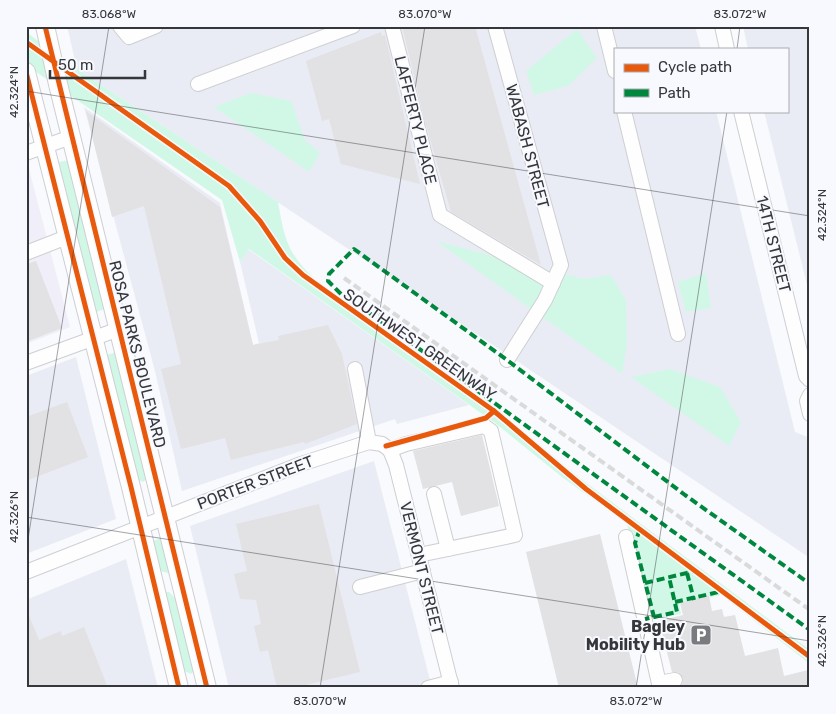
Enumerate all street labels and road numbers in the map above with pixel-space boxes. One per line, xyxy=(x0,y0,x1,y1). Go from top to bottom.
street label: LAFFERTY PLACE xyxy=(390,54,441,186)
street label: WABASH STREET xyxy=(502,82,553,210)
street label: 14TH STREET xyxy=(752,194,795,295)
street label: ROSA PARKS BOULEVARD xyxy=(105,258,170,450)
street label: SOUTHWEST GREENWAY xyxy=(340,284,500,404)
street label: PORTER STREET xyxy=(194,452,316,513)
street label: VERMONT STREET xyxy=(396,500,447,637)

